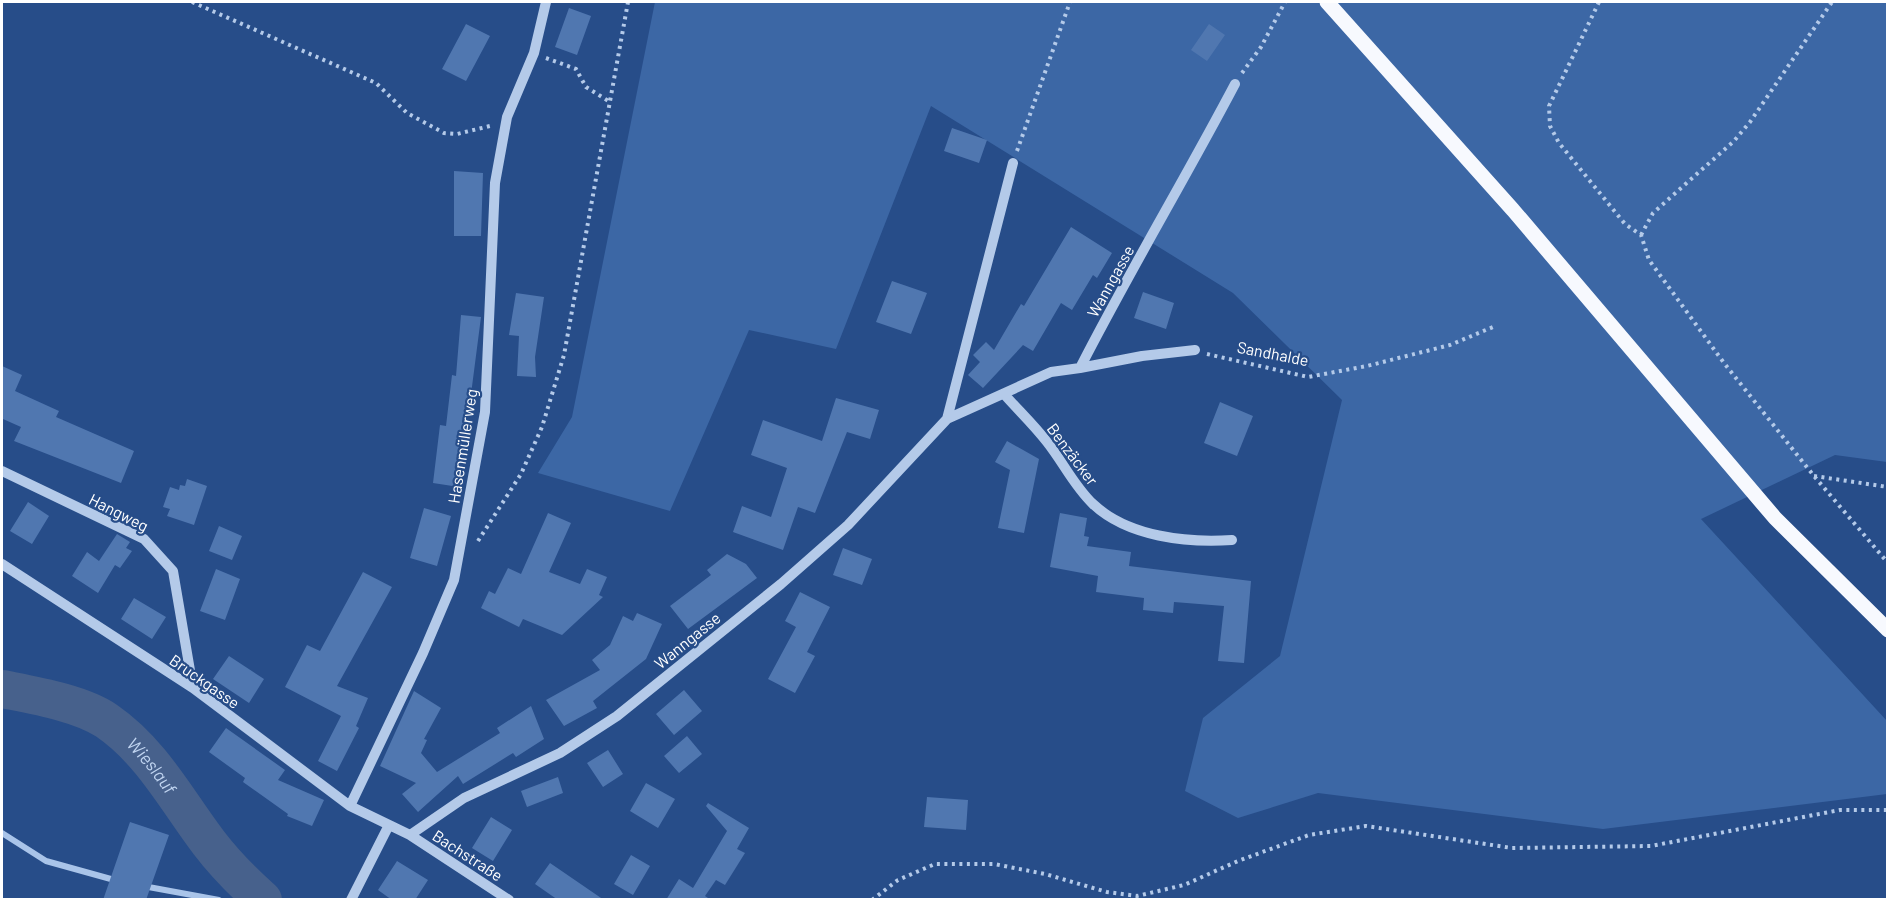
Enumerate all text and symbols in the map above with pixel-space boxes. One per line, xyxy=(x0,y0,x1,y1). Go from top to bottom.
street label: Wanngasse xyxy=(1083,242,1137,320)
street label: Sandhalde xyxy=(1236,337,1310,369)
street label: Hasenmüllerweg xyxy=(444,387,480,505)
street label: Benzäcker xyxy=(1044,419,1103,489)
street label: Hangweg xyxy=(86,489,152,535)
street label: Wanngasse xyxy=(650,608,724,672)
street label: Bruckgasse xyxy=(166,650,244,712)
water label: Wieslauf xyxy=(123,732,182,798)
street label: Bachstraße xyxy=(429,825,507,885)

